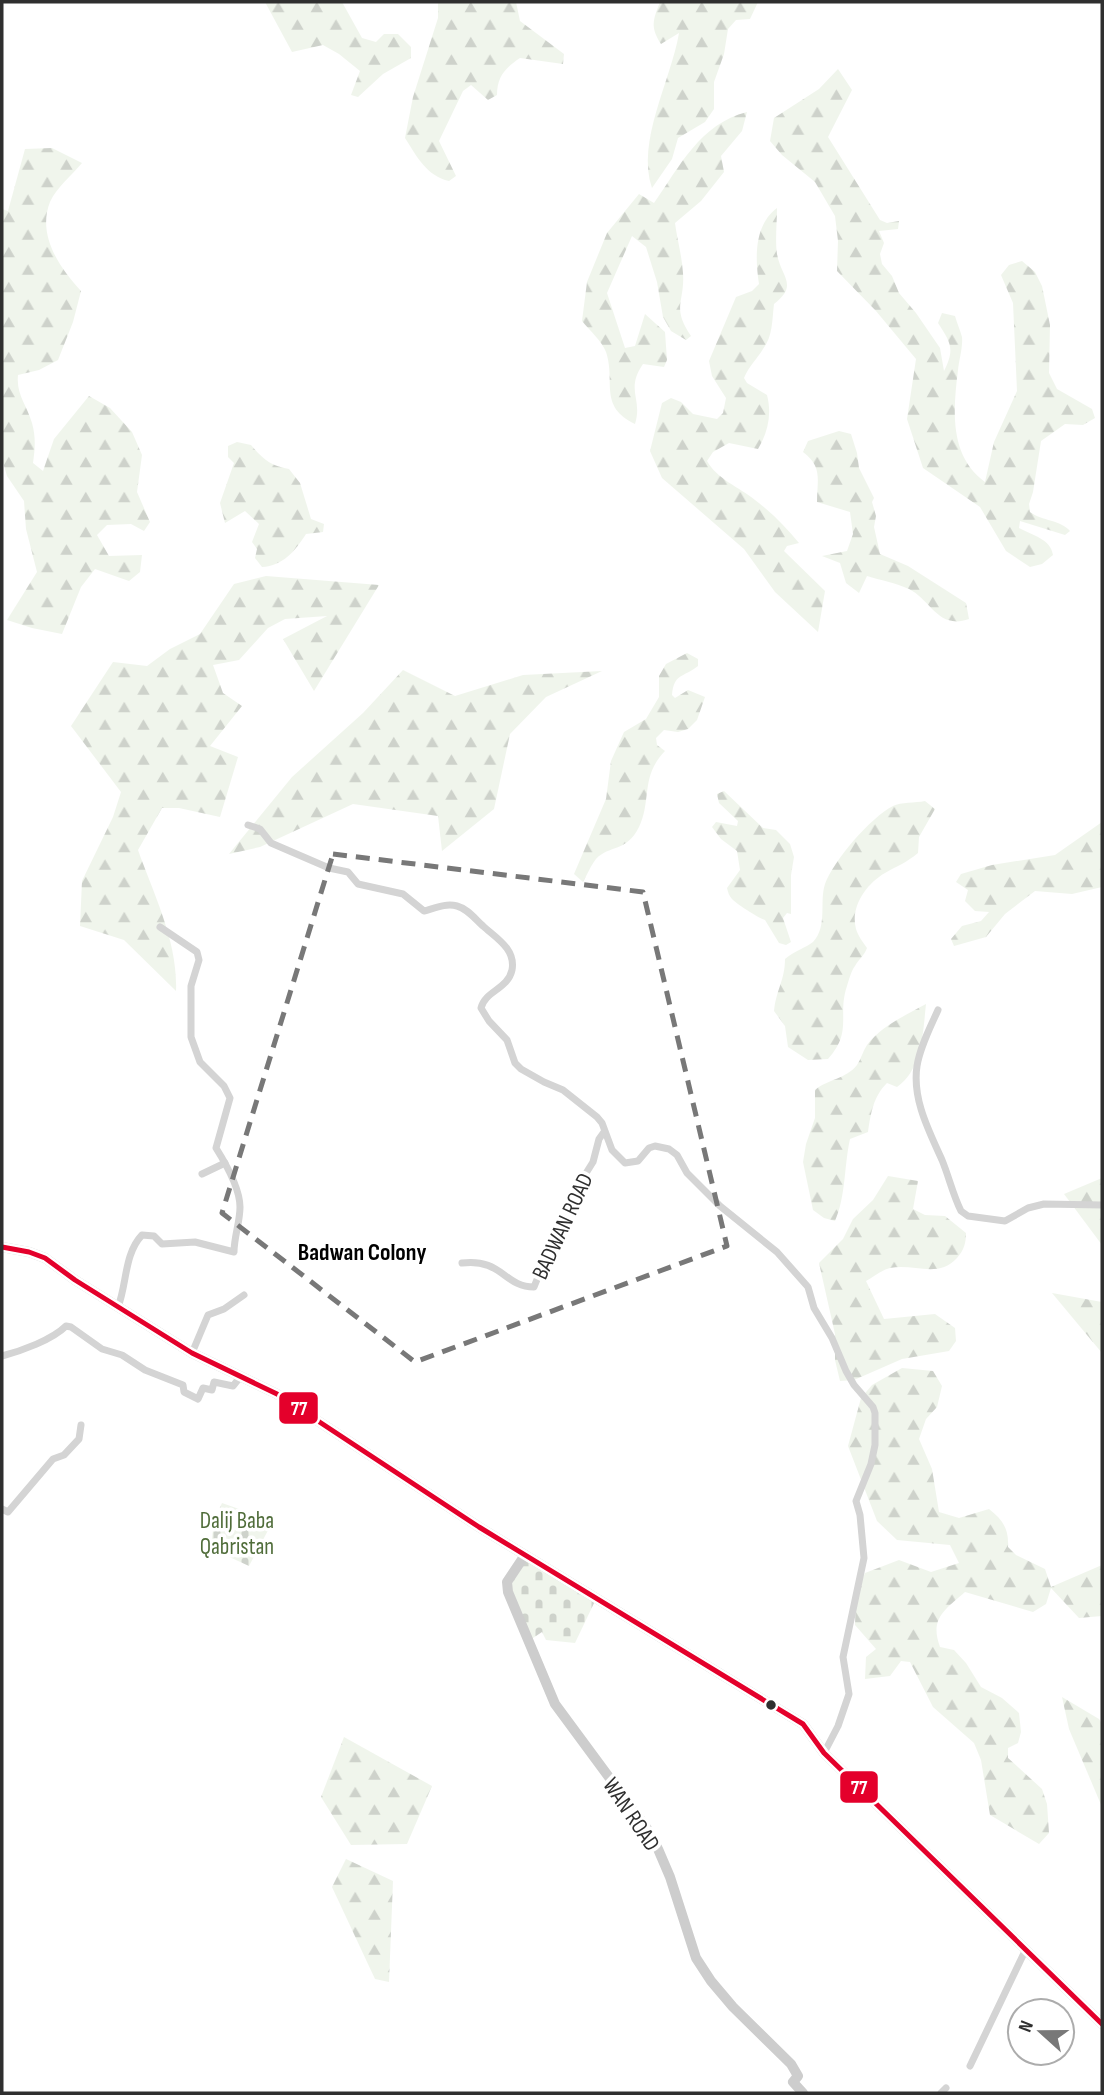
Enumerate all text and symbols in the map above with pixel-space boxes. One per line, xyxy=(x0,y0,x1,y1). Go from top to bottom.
street label: BADWAN ROAD xyxy=(526,1169,600,1284)
district label: Badwan Colony xyxy=(298,1238,426,1267)
line badge: 77 xyxy=(278,1391,319,1425)
text: 77 xyxy=(291,1398,308,1421)
park label: Dalij Baba Qabristan xyxy=(200,1507,274,1561)
unlabelled marker xyxy=(764,1698,778,1712)
line badge: 77 xyxy=(839,1770,879,1804)
street label: WAN ROAD xyxy=(596,1773,666,1857)
text: 77 xyxy=(851,1777,868,1800)
north arrow xyxy=(1006,1997,1076,2067)
text: N xyxy=(1014,2018,1039,2035)

